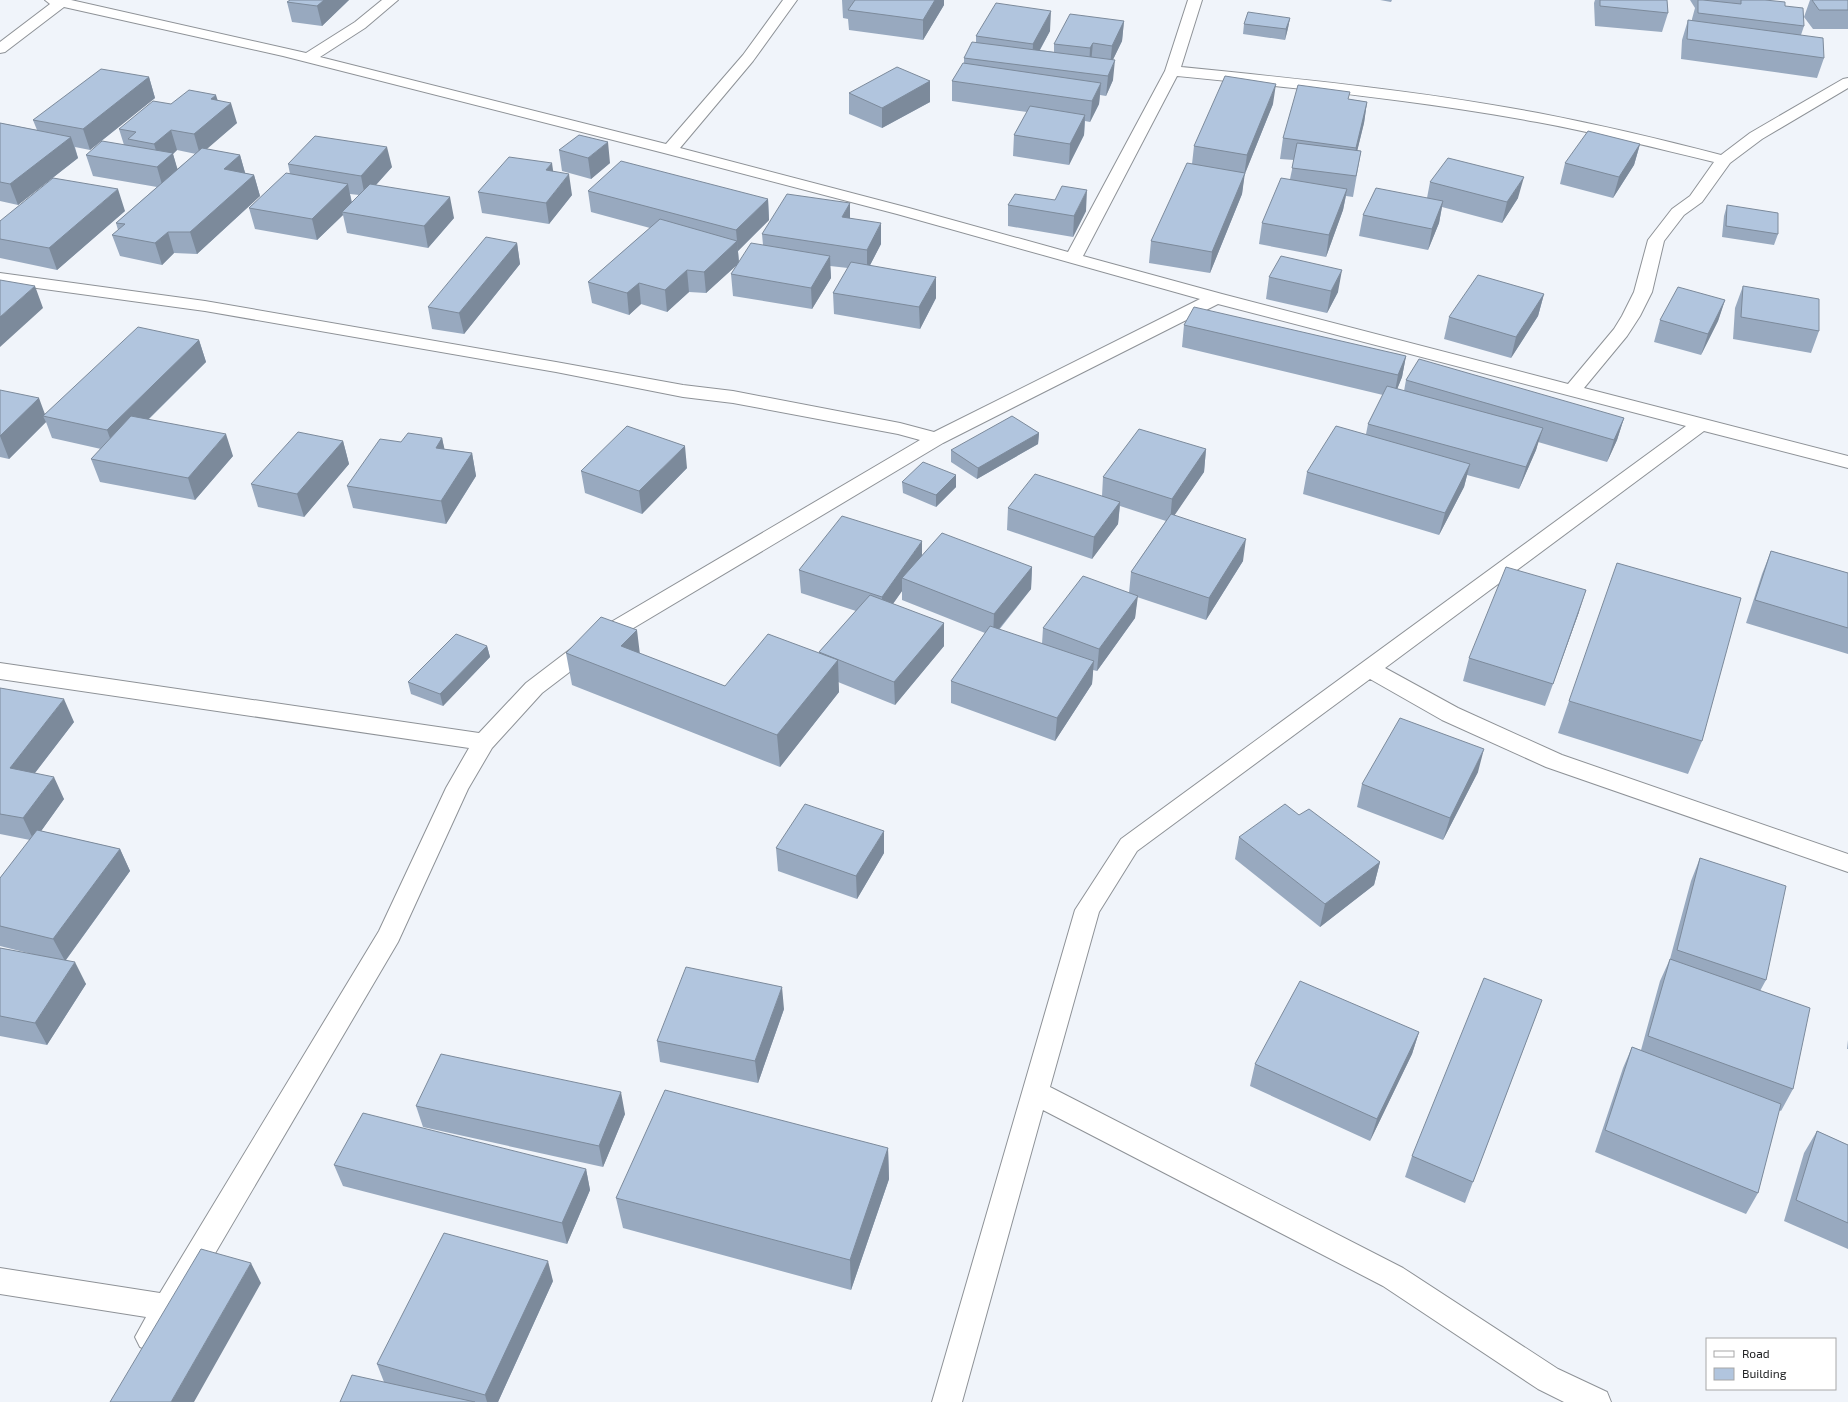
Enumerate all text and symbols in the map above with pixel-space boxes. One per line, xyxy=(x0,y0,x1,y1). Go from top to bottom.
legend xyxy=(1706,1338,1836,1390)
text: Road xyxy=(1742,1346,1770,1360)
text: Building xyxy=(1742,1366,1787,1380)

